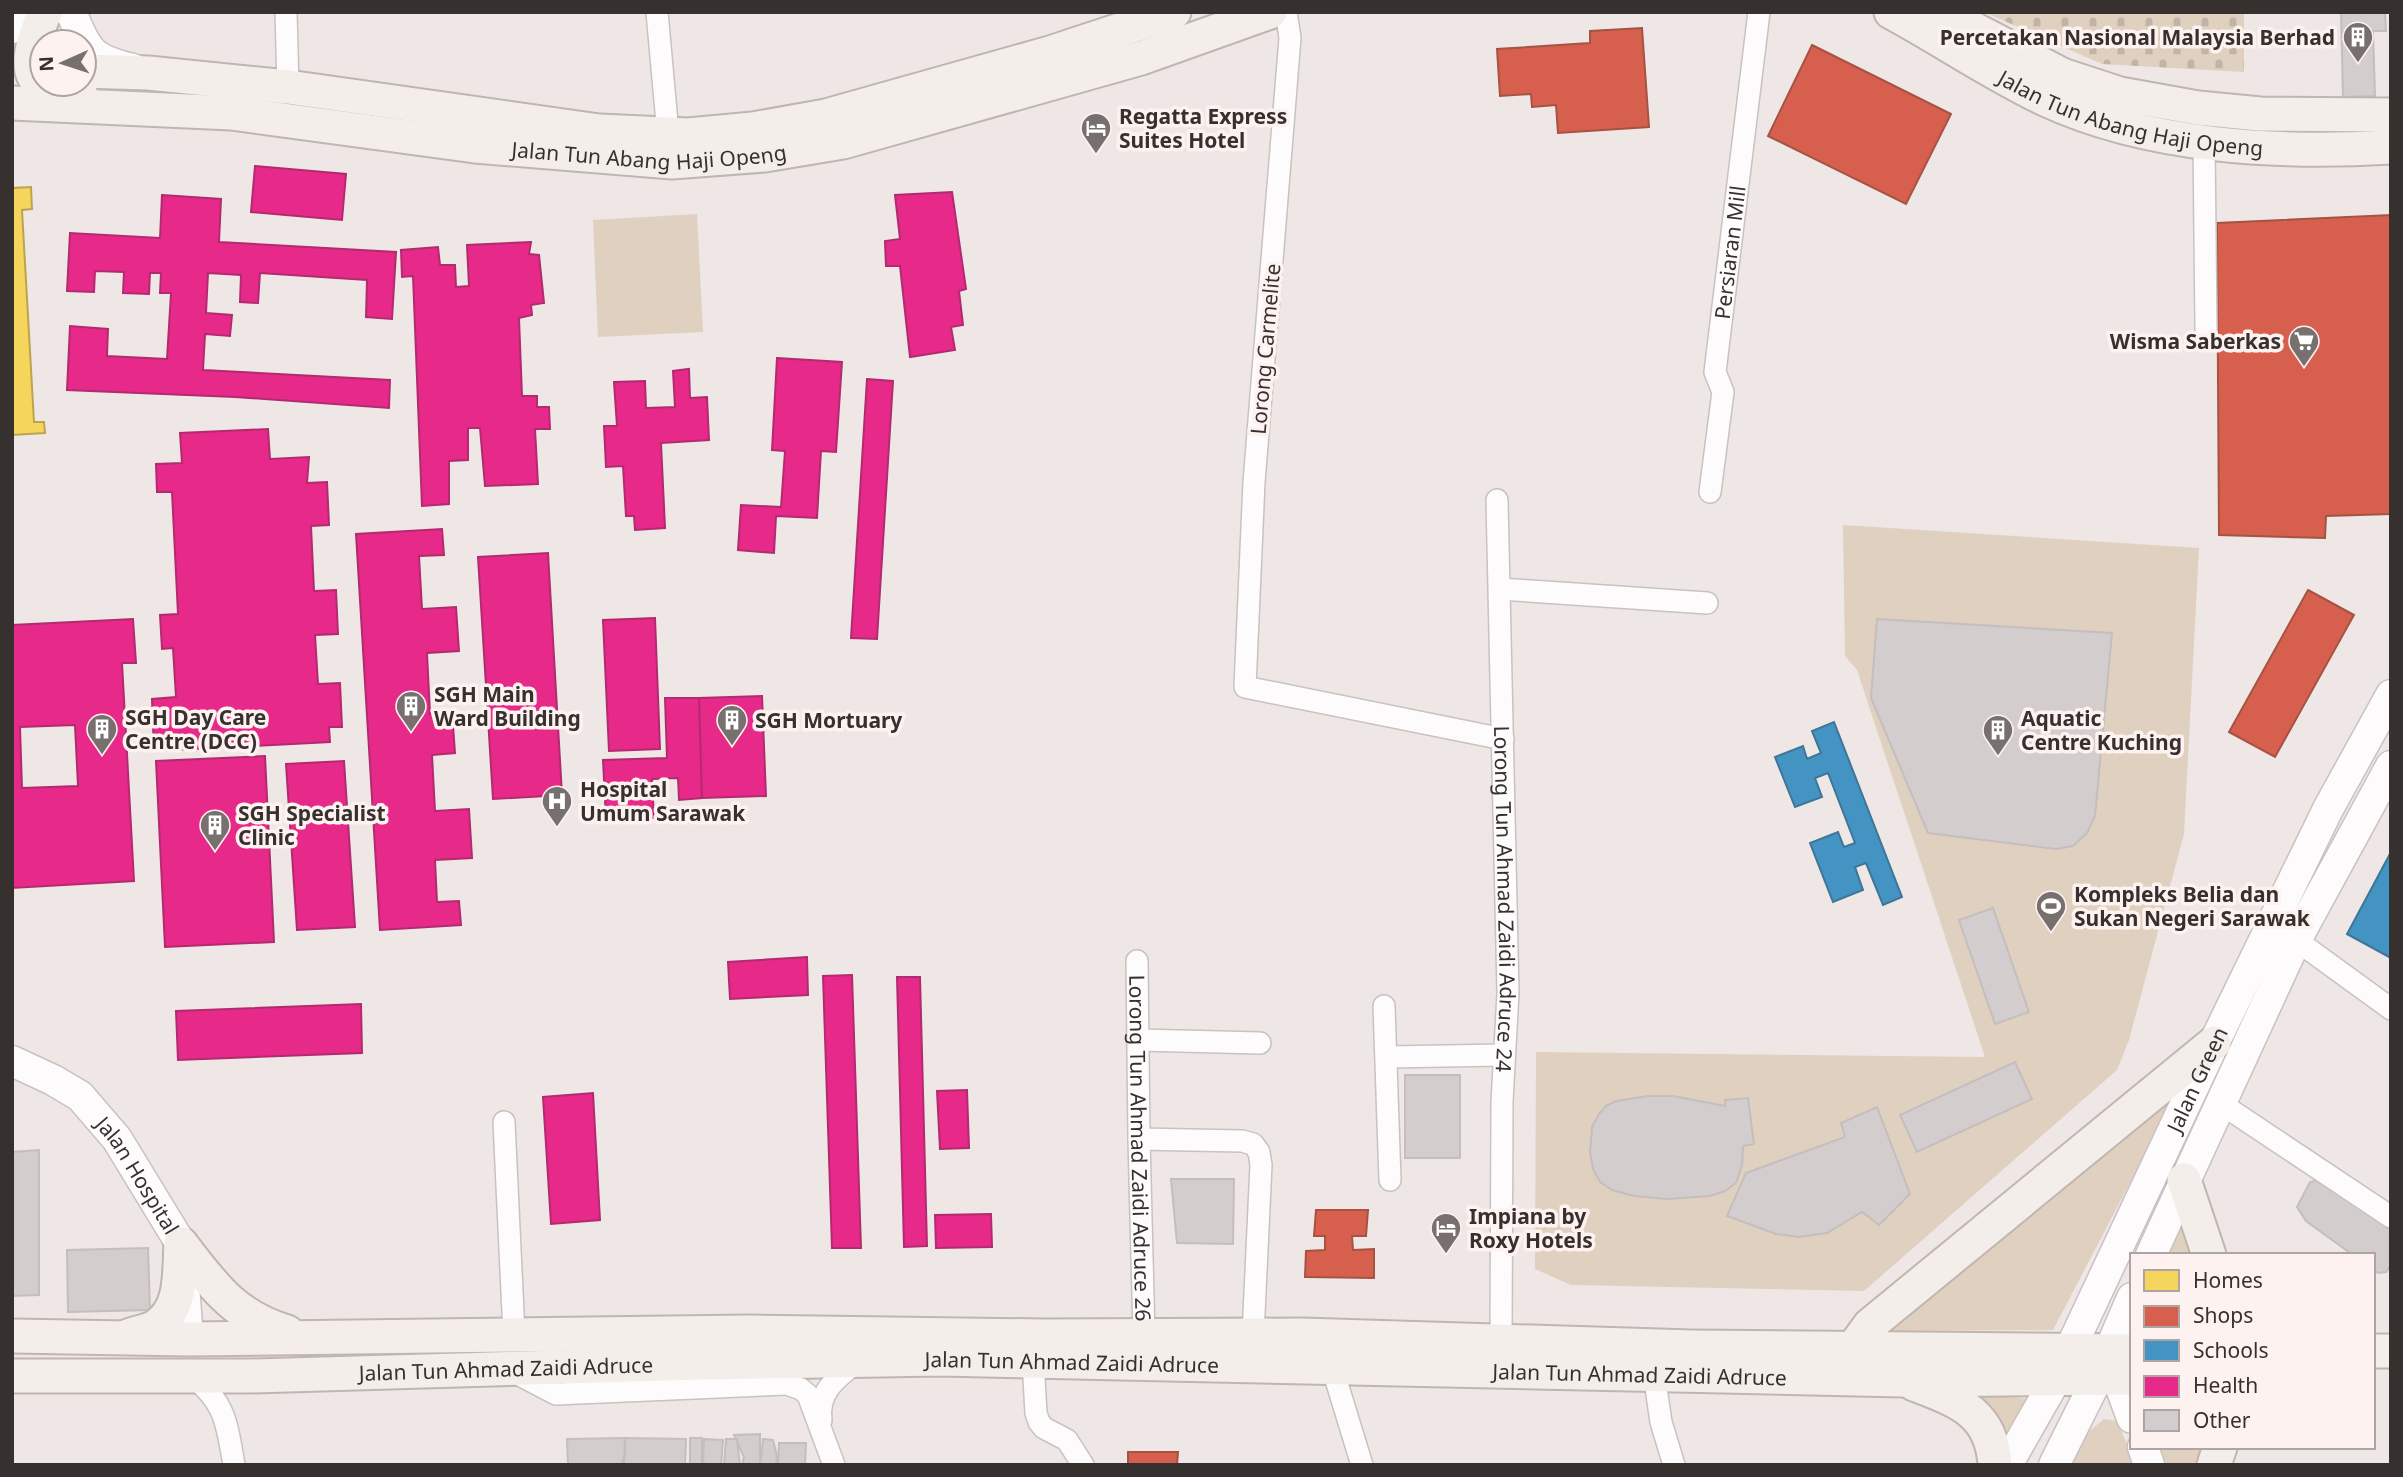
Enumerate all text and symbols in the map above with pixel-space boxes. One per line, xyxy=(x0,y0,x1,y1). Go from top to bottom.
building icon: Percetakan Nasional Malaysia Berhad xyxy=(2341,20,2375,64)
place label: Percetakan Nasional Malaysia Berhad xyxy=(1940,23,2335,51)
north arrow xyxy=(28,28,98,98)
text: N xyxy=(33,55,59,72)
street label: Jalan Tun Abang Haji Openg xyxy=(1992,62,2264,162)
place label: Regatta Express Suites Hotel xyxy=(1119,102,1287,154)
hotel icon: Regatta Express Suites Hotel xyxy=(1079,111,1113,155)
street label: Jalan Tun Abang Haji Openg xyxy=(509,135,788,176)
street label: Persiaran Mill xyxy=(1708,184,1752,321)
street label: Lorong Carmelite xyxy=(1244,262,1286,436)
supermarket icon: Wisma Saberkas xyxy=(2287,324,2321,368)
place label: Wisma Saberkas xyxy=(2110,327,2281,355)
place label: SGH Main Ward Building xyxy=(434,680,581,732)
building icon: SGH Main Ward Building xyxy=(394,689,428,733)
place label: SGH Day Care Centre (DCC) xyxy=(125,703,266,755)
building icon: SGH Mortuary xyxy=(715,703,749,747)
place label: Aquatic Centre Kuching xyxy=(2021,704,2182,756)
place label: SGH Mortuary xyxy=(755,706,902,734)
building icon: SGH Day Care Centre (DCC) xyxy=(85,712,119,756)
building icon: Aquatic Centre Kuching xyxy=(1981,713,2015,757)
street label: Lorong Tun Ahmad Zaidi Adruce 24 xyxy=(1488,725,1522,1073)
place label: Hospital Umum Sarawak xyxy=(580,775,746,827)
hospital icon: Hospital Umum Sarawak xyxy=(540,784,574,828)
place label: SGH Specialist Clinic xyxy=(238,799,386,851)
building icon: SGH Specialist Clinic xyxy=(198,808,232,852)
place label: Kompleks Belia dan Sukan Negeri Sarawak xyxy=(2074,880,2311,932)
sports icon: Kompleks Belia dan Sukan Negeri Sarawak xyxy=(2034,889,2068,933)
street label: Lorong Tun Ahmad Zaidi Adruce 26 xyxy=(1123,974,1158,1322)
street label: Jalan Green xyxy=(2159,1022,2234,1139)
street label: Jalan Hospital xyxy=(88,1109,186,1239)
place label: Impiana by Roxy Hotels xyxy=(1469,1202,1593,1254)
hotel icon: Impiana by Roxy Hotels xyxy=(1429,1211,1463,1255)
legend xyxy=(2130,1253,2375,1449)
text: Homes xyxy=(2193,1266,2263,1294)
text: Shops xyxy=(2193,1301,2253,1329)
text: Schools xyxy=(2193,1336,2268,1364)
street label: Jalan Tun Ahmad Zaidi Adruce xyxy=(922,1345,1219,1379)
street label: Jalan Tun Ahmad Zaidi Adruce xyxy=(356,1350,653,1387)
street label: Jalan Tun Ahmad Zaidi Adruce xyxy=(1490,1357,1787,1391)
text: Health xyxy=(2193,1371,2258,1399)
text: Other xyxy=(2193,1406,2251,1434)

